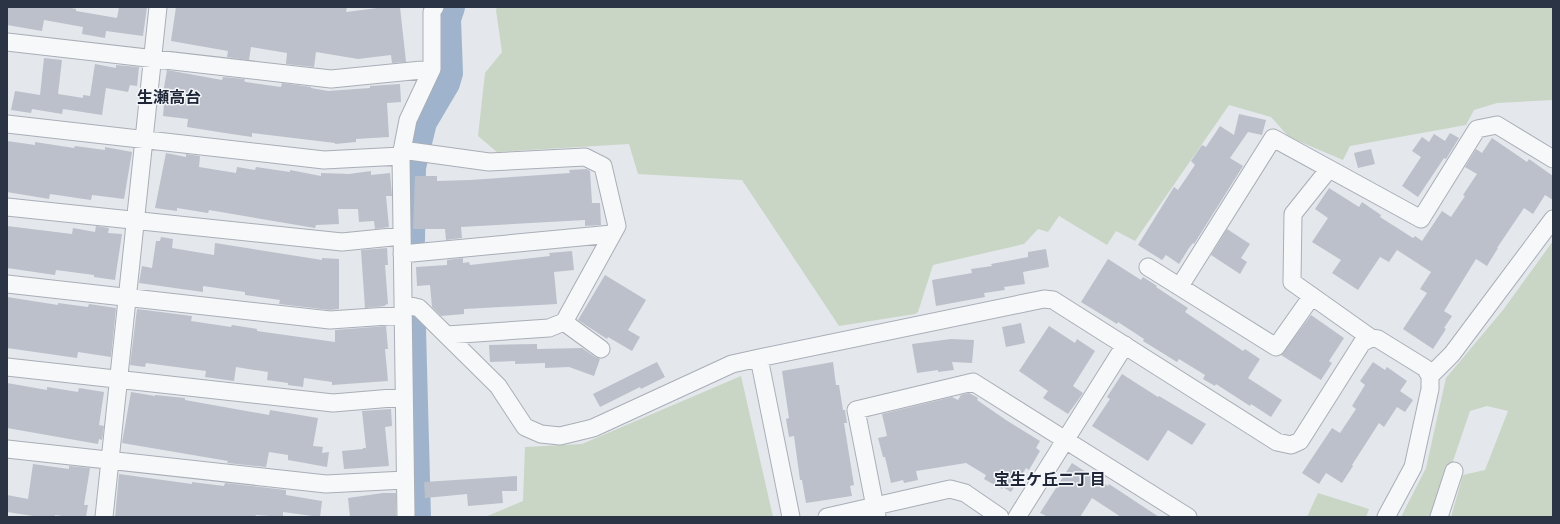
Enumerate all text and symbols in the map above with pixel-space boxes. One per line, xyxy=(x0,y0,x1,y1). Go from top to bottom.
district label: 生瀬高台 xyxy=(137,89,201,108)
district label: 宝生ケ丘二丁目 xyxy=(994,471,1106,490)

